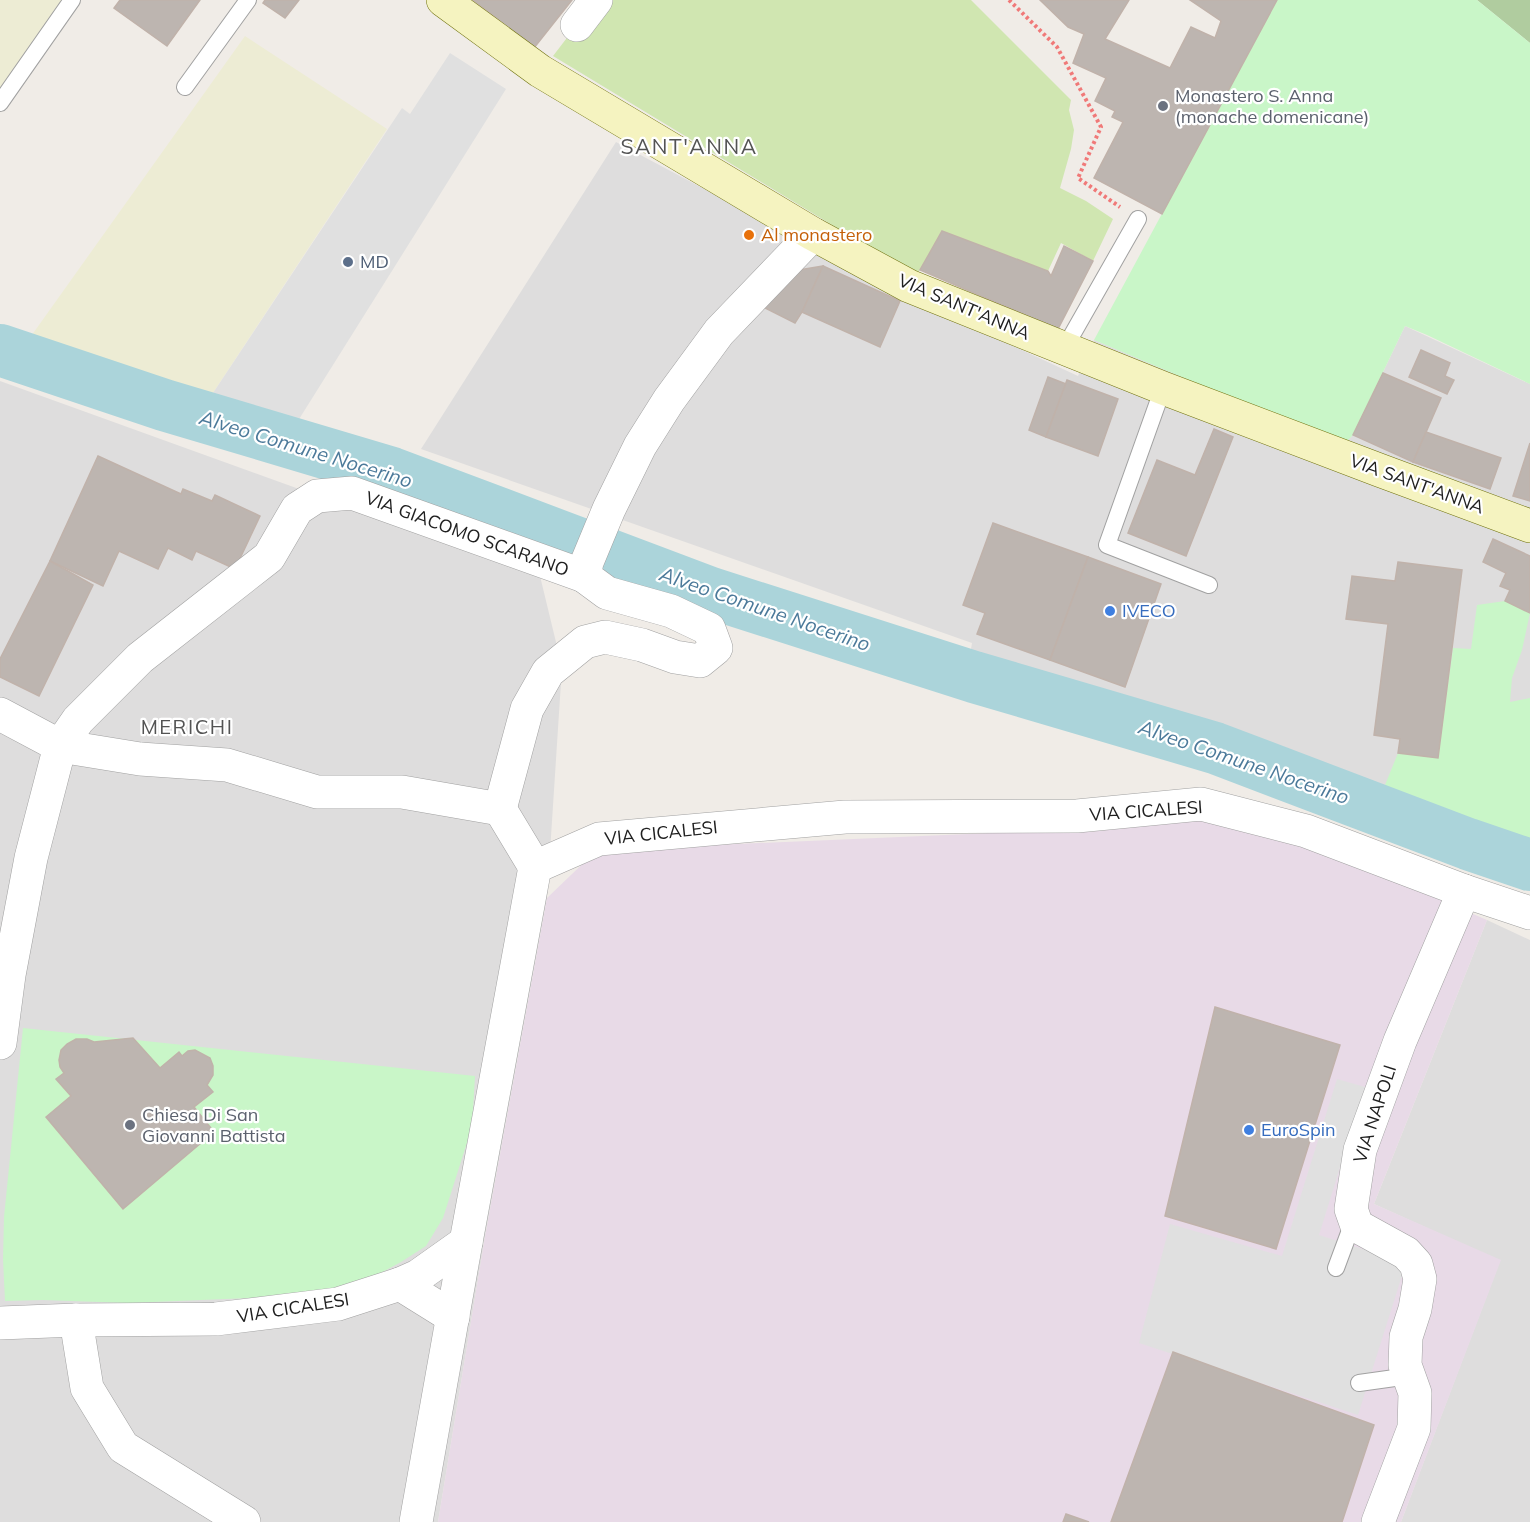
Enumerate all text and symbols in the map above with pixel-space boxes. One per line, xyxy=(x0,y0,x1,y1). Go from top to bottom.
place label: Monastero S. Anna (monache domenicane) xyxy=(1175,84,1369,128)
marker: Monastero S. Anna (monache domenicane) xyxy=(1156,99,1170,113)
district label: SANT'ANNA xyxy=(620,133,758,159)
place label: Al monastero xyxy=(761,223,872,246)
marker: Al monastero xyxy=(742,228,756,242)
place label: MD xyxy=(360,250,389,273)
marker: MD xyxy=(341,255,355,269)
street label: VIA SANT'ANNA xyxy=(895,268,1034,345)
water label: Alveo Comune Nocerino xyxy=(196,404,415,493)
street label: VIA SANT'ANNA xyxy=(1347,449,1487,518)
street label: VIA GIACOMO SCARANO xyxy=(362,486,572,581)
water label: Alveo Comune Nocerino xyxy=(656,560,874,656)
place label: IVECO xyxy=(1122,599,1176,622)
marker: IVECO xyxy=(1103,604,1117,618)
water label: Alveo Comune Nocerino xyxy=(1135,713,1353,809)
district label: MERICHI xyxy=(141,714,233,739)
street label: VIA CICALESI xyxy=(1089,795,1203,826)
street label: VIA CICALESI xyxy=(603,815,719,850)
street label: VIA NAPOLI xyxy=(1348,1062,1401,1166)
place label: Chiesa Di San Giovanni Battista xyxy=(142,1103,285,1147)
marker: Chiesa Di San Giovanni Battista xyxy=(123,1118,137,1132)
place label: EuroSpin xyxy=(1261,1118,1336,1141)
marker: EuroSpin xyxy=(1242,1123,1256,1137)
street label: VIA CICALESI xyxy=(235,1287,351,1328)

